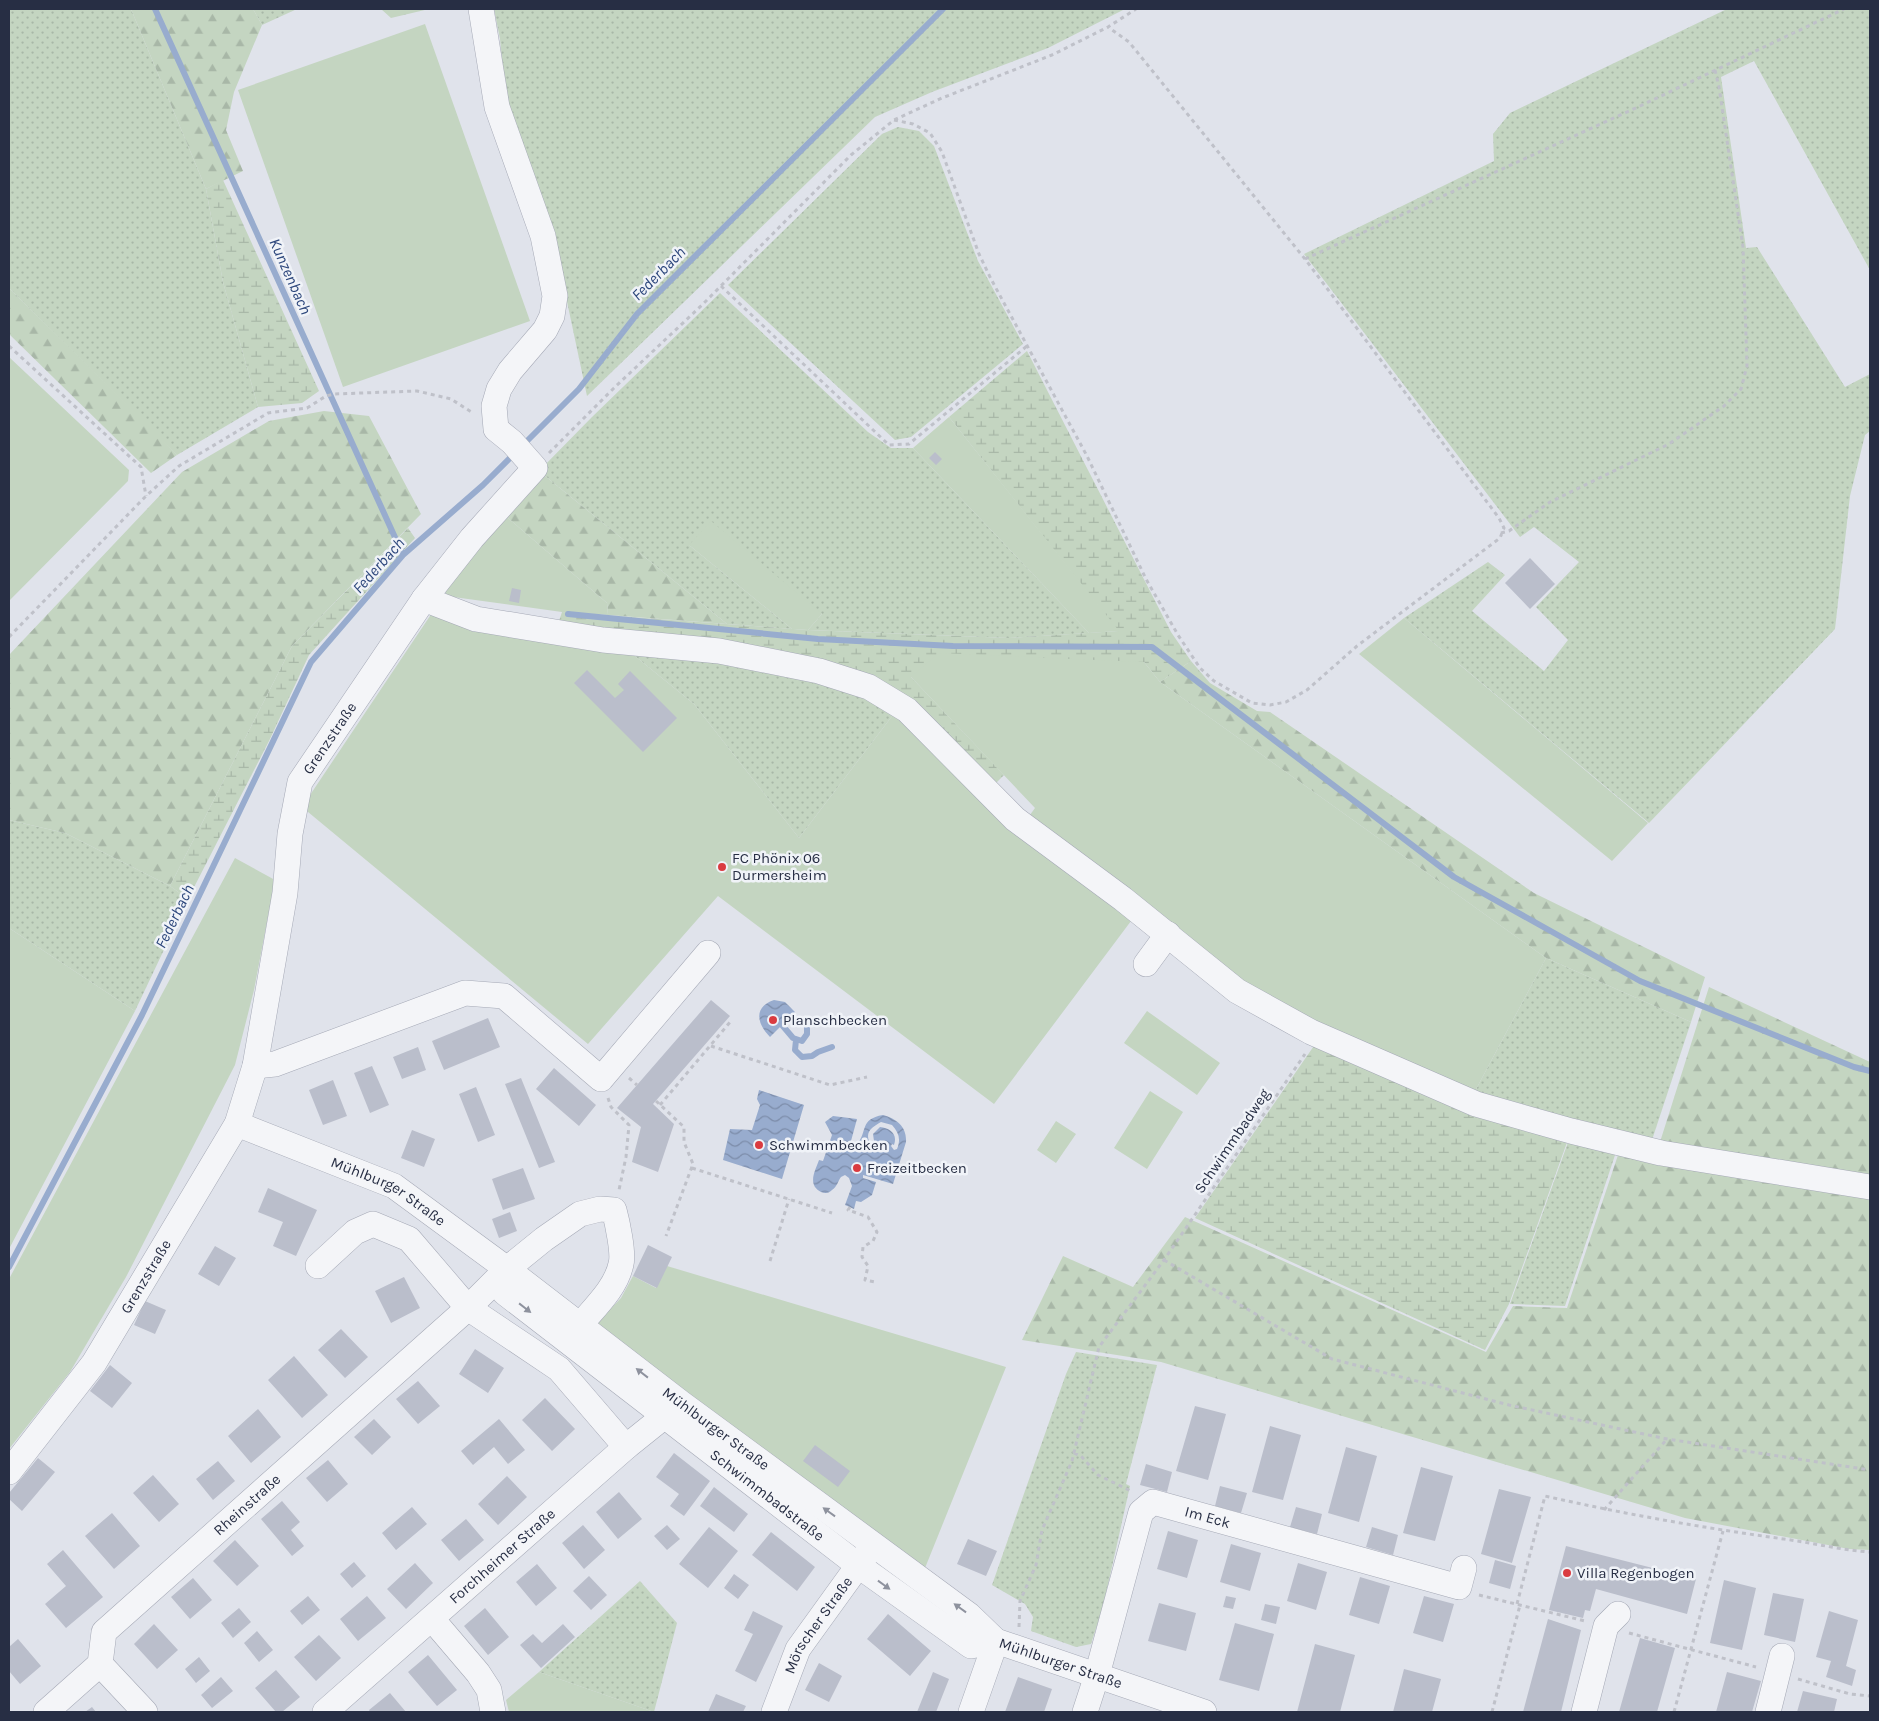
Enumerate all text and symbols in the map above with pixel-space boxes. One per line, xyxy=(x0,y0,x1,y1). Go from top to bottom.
water label: Kunzenbach xyxy=(265,235,316,317)
water label: Federbach xyxy=(627,242,689,304)
water label: Federbach xyxy=(348,533,408,597)
street label: Grenzstraße xyxy=(299,699,360,778)
place label: FC Phönix 06 Durmersheim xyxy=(732,849,827,884)
marker: FC Phönix 06 Durmersheim xyxy=(716,861,728,873)
water label: Federbach xyxy=(151,881,198,951)
place label: Planschbecken xyxy=(783,1011,887,1029)
marker: Planschbecken xyxy=(767,1014,779,1026)
street label: Schwimmbadweg xyxy=(1190,1085,1274,1197)
place label: Schwimmbecken xyxy=(769,1136,888,1154)
marker: Schwimmbecken xyxy=(753,1139,765,1151)
street label: Mühlburger Straße xyxy=(328,1153,449,1230)
place label: Freizeitbecken xyxy=(867,1159,967,1177)
marker: Freizeitbecken xyxy=(851,1162,863,1174)
street label: Grenzstraße xyxy=(117,1236,175,1317)
one-way arrow xyxy=(518,1303,531,1314)
one-way arrow xyxy=(636,1368,649,1379)
street label: Mühlburger Straße xyxy=(659,1383,773,1474)
street label: Schwimmbadstraße xyxy=(706,1445,828,1545)
street label: Rheinstraße xyxy=(210,1470,284,1539)
street label: Im Eck xyxy=(1183,1502,1232,1532)
street label: Forchheimer Straße xyxy=(445,1505,559,1607)
one-way arrow xyxy=(822,1507,836,1517)
place label: Villa Regenbogen xyxy=(1577,1564,1695,1582)
marker: Villa Regenbogen xyxy=(1561,1567,1573,1579)
street label: Mörscher Straße xyxy=(780,1573,856,1676)
one-way arrow xyxy=(877,1579,890,1590)
one-way arrow xyxy=(954,1603,967,1614)
street label: Mühlburger Straße xyxy=(997,1634,1124,1692)

